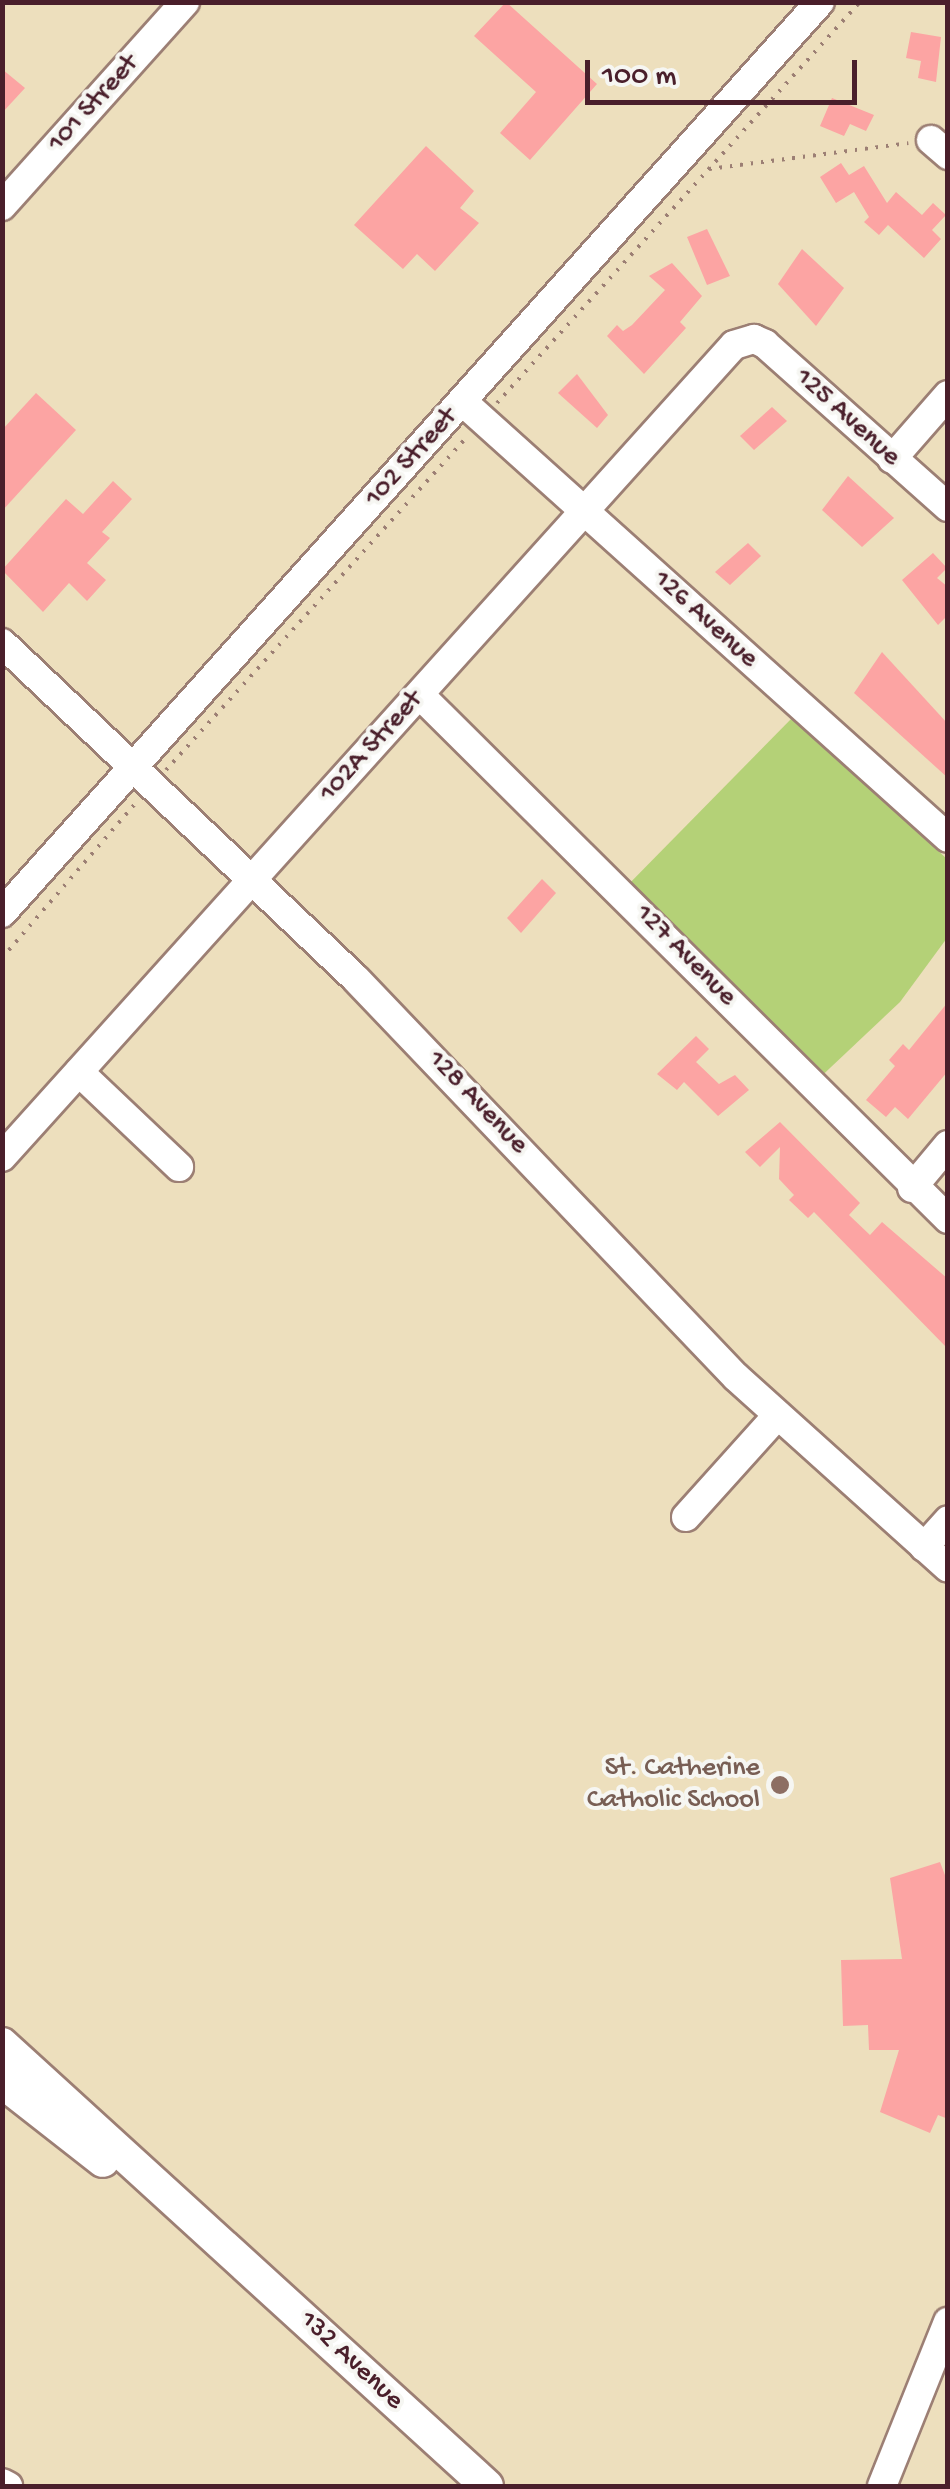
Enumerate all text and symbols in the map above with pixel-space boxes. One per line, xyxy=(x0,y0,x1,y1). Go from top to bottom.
scale bar xyxy=(590,40,862,102)
street label: 101 Street xyxy=(41,48,147,160)
text: 100 m xyxy=(602,60,677,95)
street label: 125 Avenue xyxy=(787,362,907,474)
street label: 102 Street xyxy=(359,401,465,515)
street label: 126 Avenue xyxy=(645,564,765,676)
street label: 102A Street xyxy=(313,684,431,810)
street label: 127 Avenue xyxy=(627,898,743,1014)
street label: 128 Avenue xyxy=(419,1044,535,1162)
place label: St. Catherine Catholic School xyxy=(587,1752,760,1818)
marker: St. Catherine Catholic School xyxy=(769,1774,791,1796)
street label: 132 Avenue xyxy=(292,2304,410,2418)

